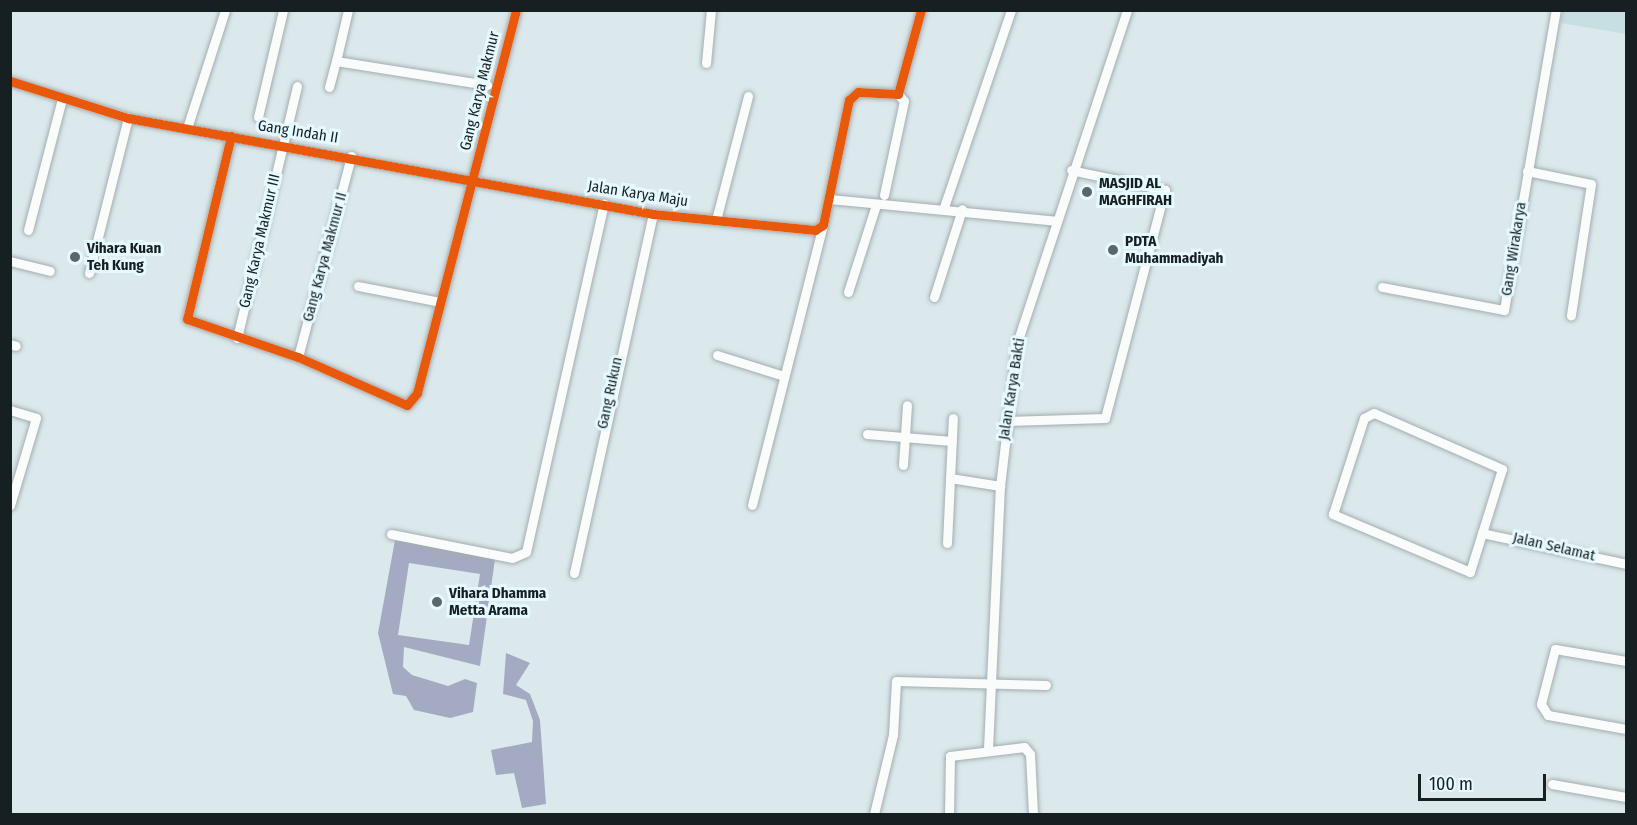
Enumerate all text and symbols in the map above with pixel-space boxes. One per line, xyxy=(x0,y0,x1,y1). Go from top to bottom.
street label: Gang Karya Makmur xyxy=(457,30,503,152)
street label: Gang Indah II xyxy=(257,117,339,147)
street label: Gang Karya Makmur III xyxy=(236,172,284,310)
place label: MASJID AL MAGHFIRAH xyxy=(1099,174,1172,209)
street label: Jalan Karya Maju xyxy=(587,177,689,211)
marker: MASJID AL MAGHFIRAH xyxy=(1080,185,1094,199)
street label: Gang Karya Makmur II xyxy=(299,190,351,324)
street label: Gang Wirakarya xyxy=(1498,201,1530,297)
place label: PDTA Muhammadiyah xyxy=(1125,232,1223,267)
place label: Vihara Kuan Teh Kung xyxy=(87,239,161,274)
marker: PDTA Muhammadiyah xyxy=(1106,243,1120,257)
marker: Vihara Kuan Teh Kung xyxy=(68,250,82,264)
street label: Jalan Karya Bakti xyxy=(995,337,1029,441)
street label: Gang Rukun xyxy=(594,355,626,431)
street label: Jalan Selamat xyxy=(1511,529,1597,565)
place label: Vihara Dhamma Metta Arama xyxy=(449,584,546,619)
marker: Vihara Dhamma Metta Arama xyxy=(430,595,444,609)
scale bar xyxy=(1421,762,1548,800)
text: 100 m xyxy=(1429,773,1473,795)

